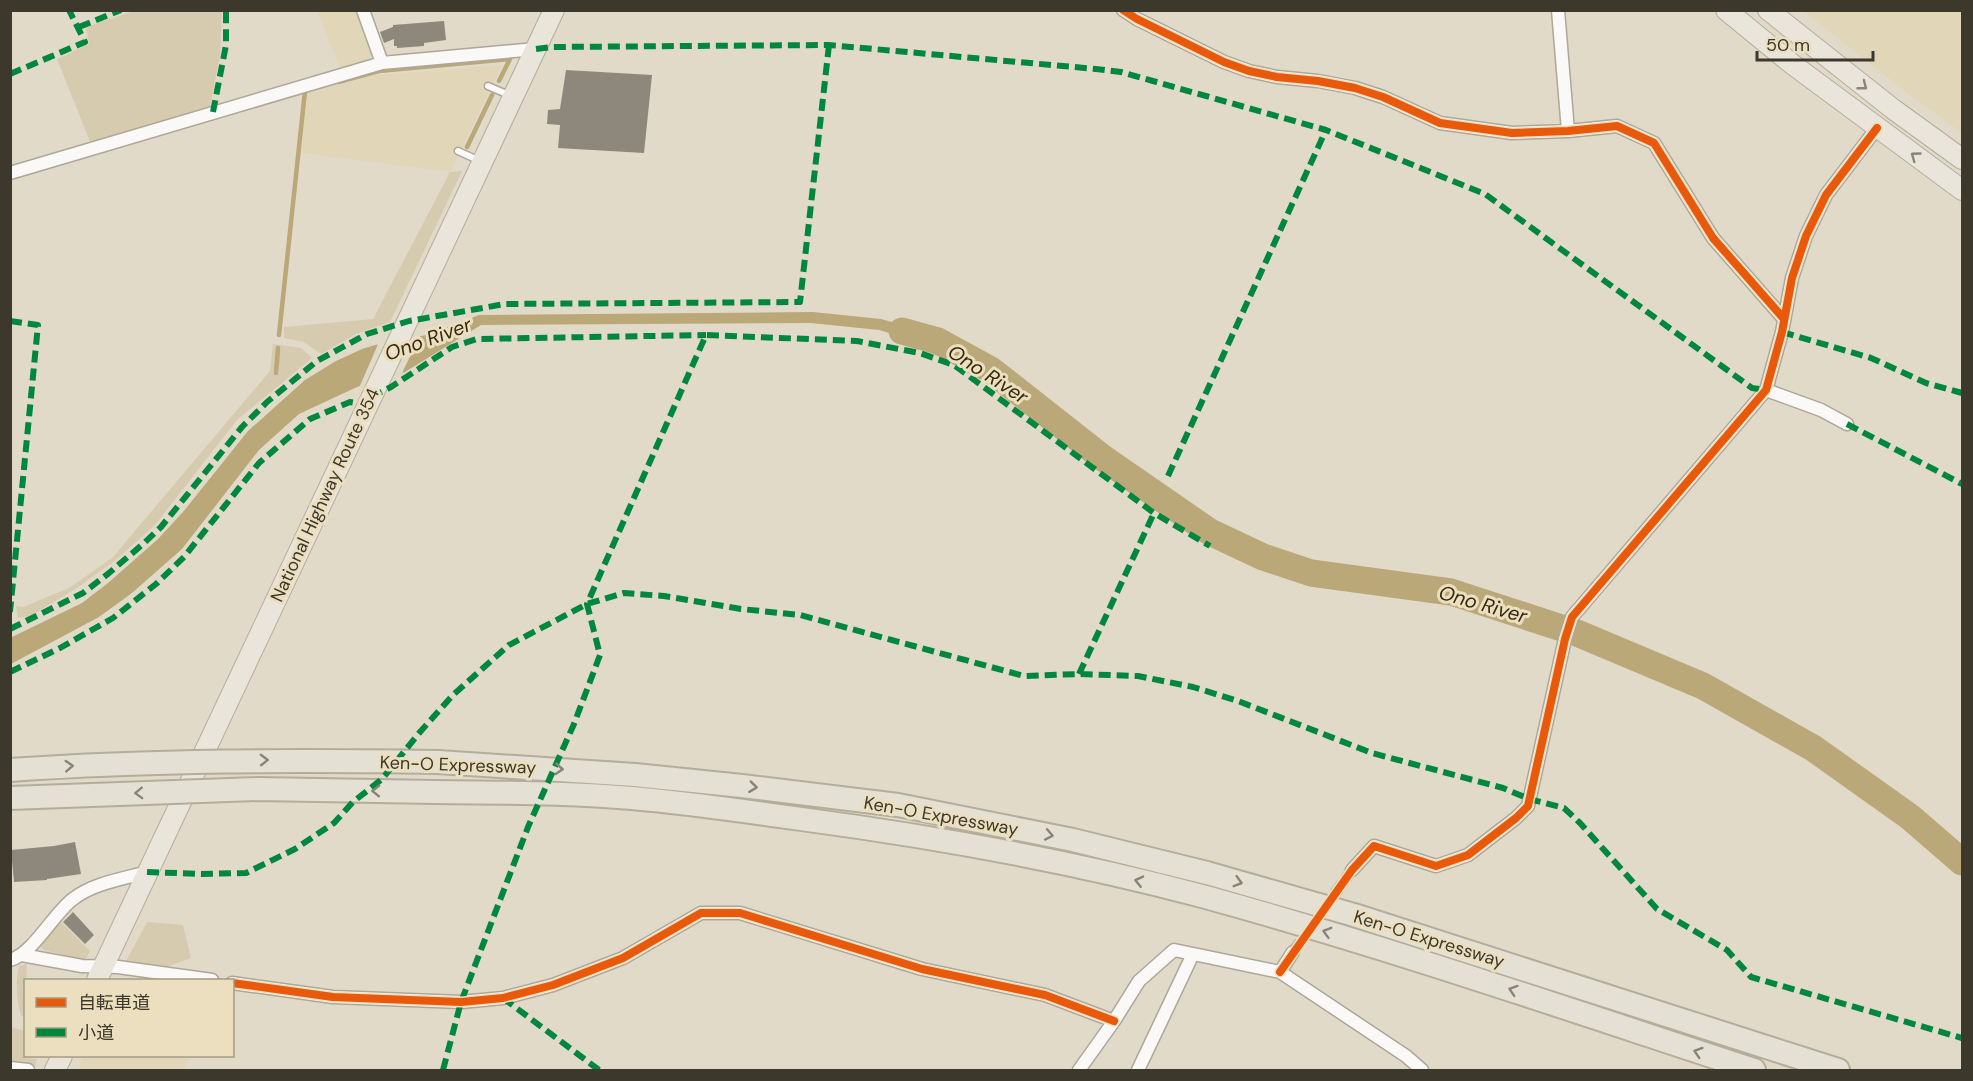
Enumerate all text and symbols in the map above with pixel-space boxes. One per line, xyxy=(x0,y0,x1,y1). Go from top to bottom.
scale bar xyxy=(1757,24,1872,62)
text: 50 m xyxy=(1766,33,1810,57)
one-way arrow xyxy=(1856,78,1867,89)
one-way arrow xyxy=(1911,152,1922,163)
water label: Ono River xyxy=(381,311,476,367)
water label: Ono River xyxy=(943,338,1034,410)
street label: National Highway Route 354 xyxy=(265,384,385,606)
water label: Ono River xyxy=(1436,579,1531,629)
street label: Ken-O Expressway xyxy=(379,750,537,780)
one-way arrow xyxy=(259,754,268,766)
one-way arrow xyxy=(64,759,73,772)
one-way arrow xyxy=(555,763,564,776)
one-way arrow xyxy=(749,780,758,793)
one-way arrow xyxy=(372,785,381,797)
one-way arrow xyxy=(135,786,144,799)
street label: Ken-O Expressway xyxy=(862,791,1020,841)
one-way arrow xyxy=(1044,828,1054,841)
one-way arrow xyxy=(1134,875,1144,888)
one-way arrow xyxy=(1232,875,1243,887)
street label: Ken-O Expressway xyxy=(1351,905,1507,973)
one-way arrow xyxy=(1322,927,1333,939)
legend xyxy=(24,979,234,1057)
one-way arrow xyxy=(1508,985,1519,998)
text: 自転車道 xyxy=(78,991,150,1015)
text: 小道 xyxy=(78,1021,114,1045)
one-way arrow xyxy=(1693,1047,1704,1059)

